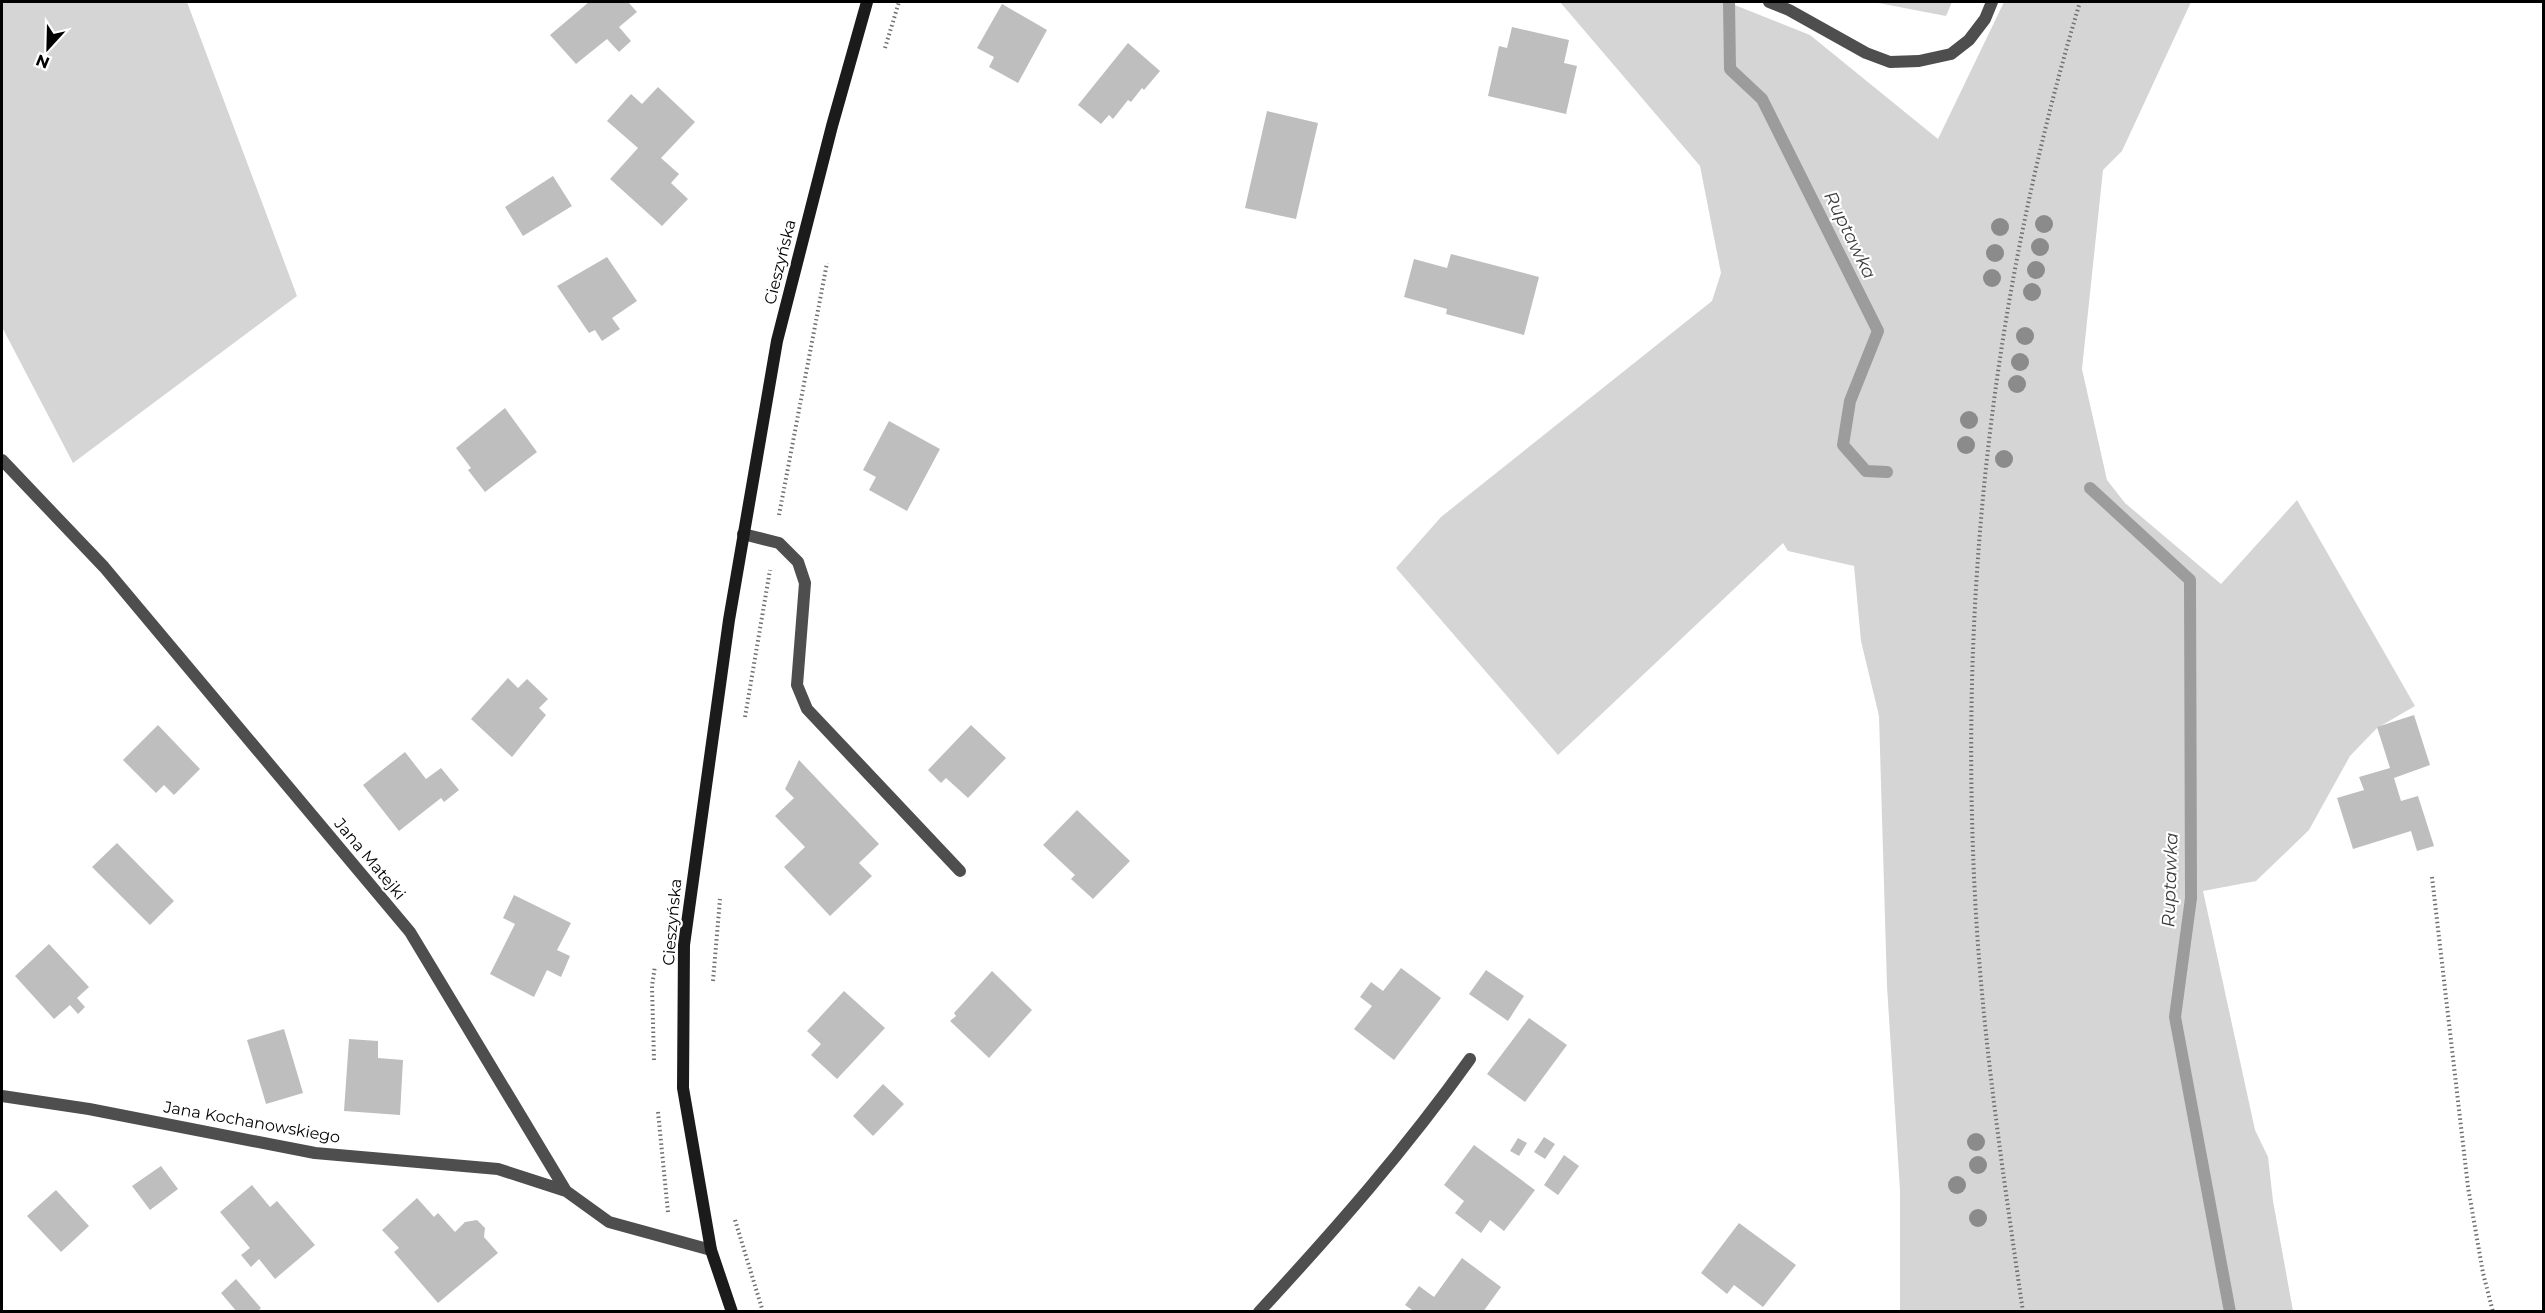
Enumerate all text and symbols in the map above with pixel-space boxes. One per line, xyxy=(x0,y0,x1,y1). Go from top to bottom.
north arrow xyxy=(18,18,78,78)
text: N xyxy=(33,50,52,73)
water label: Ruptawka xyxy=(1819,188,1881,282)
street label: Cieszyńska xyxy=(760,217,800,307)
street label: Jana Matejki xyxy=(330,814,410,904)
water label: Ruptawka xyxy=(2157,832,2183,928)
street label: Cieszyńska xyxy=(659,878,685,966)
street label: Jana Kochanowskiego xyxy=(161,1097,342,1147)

